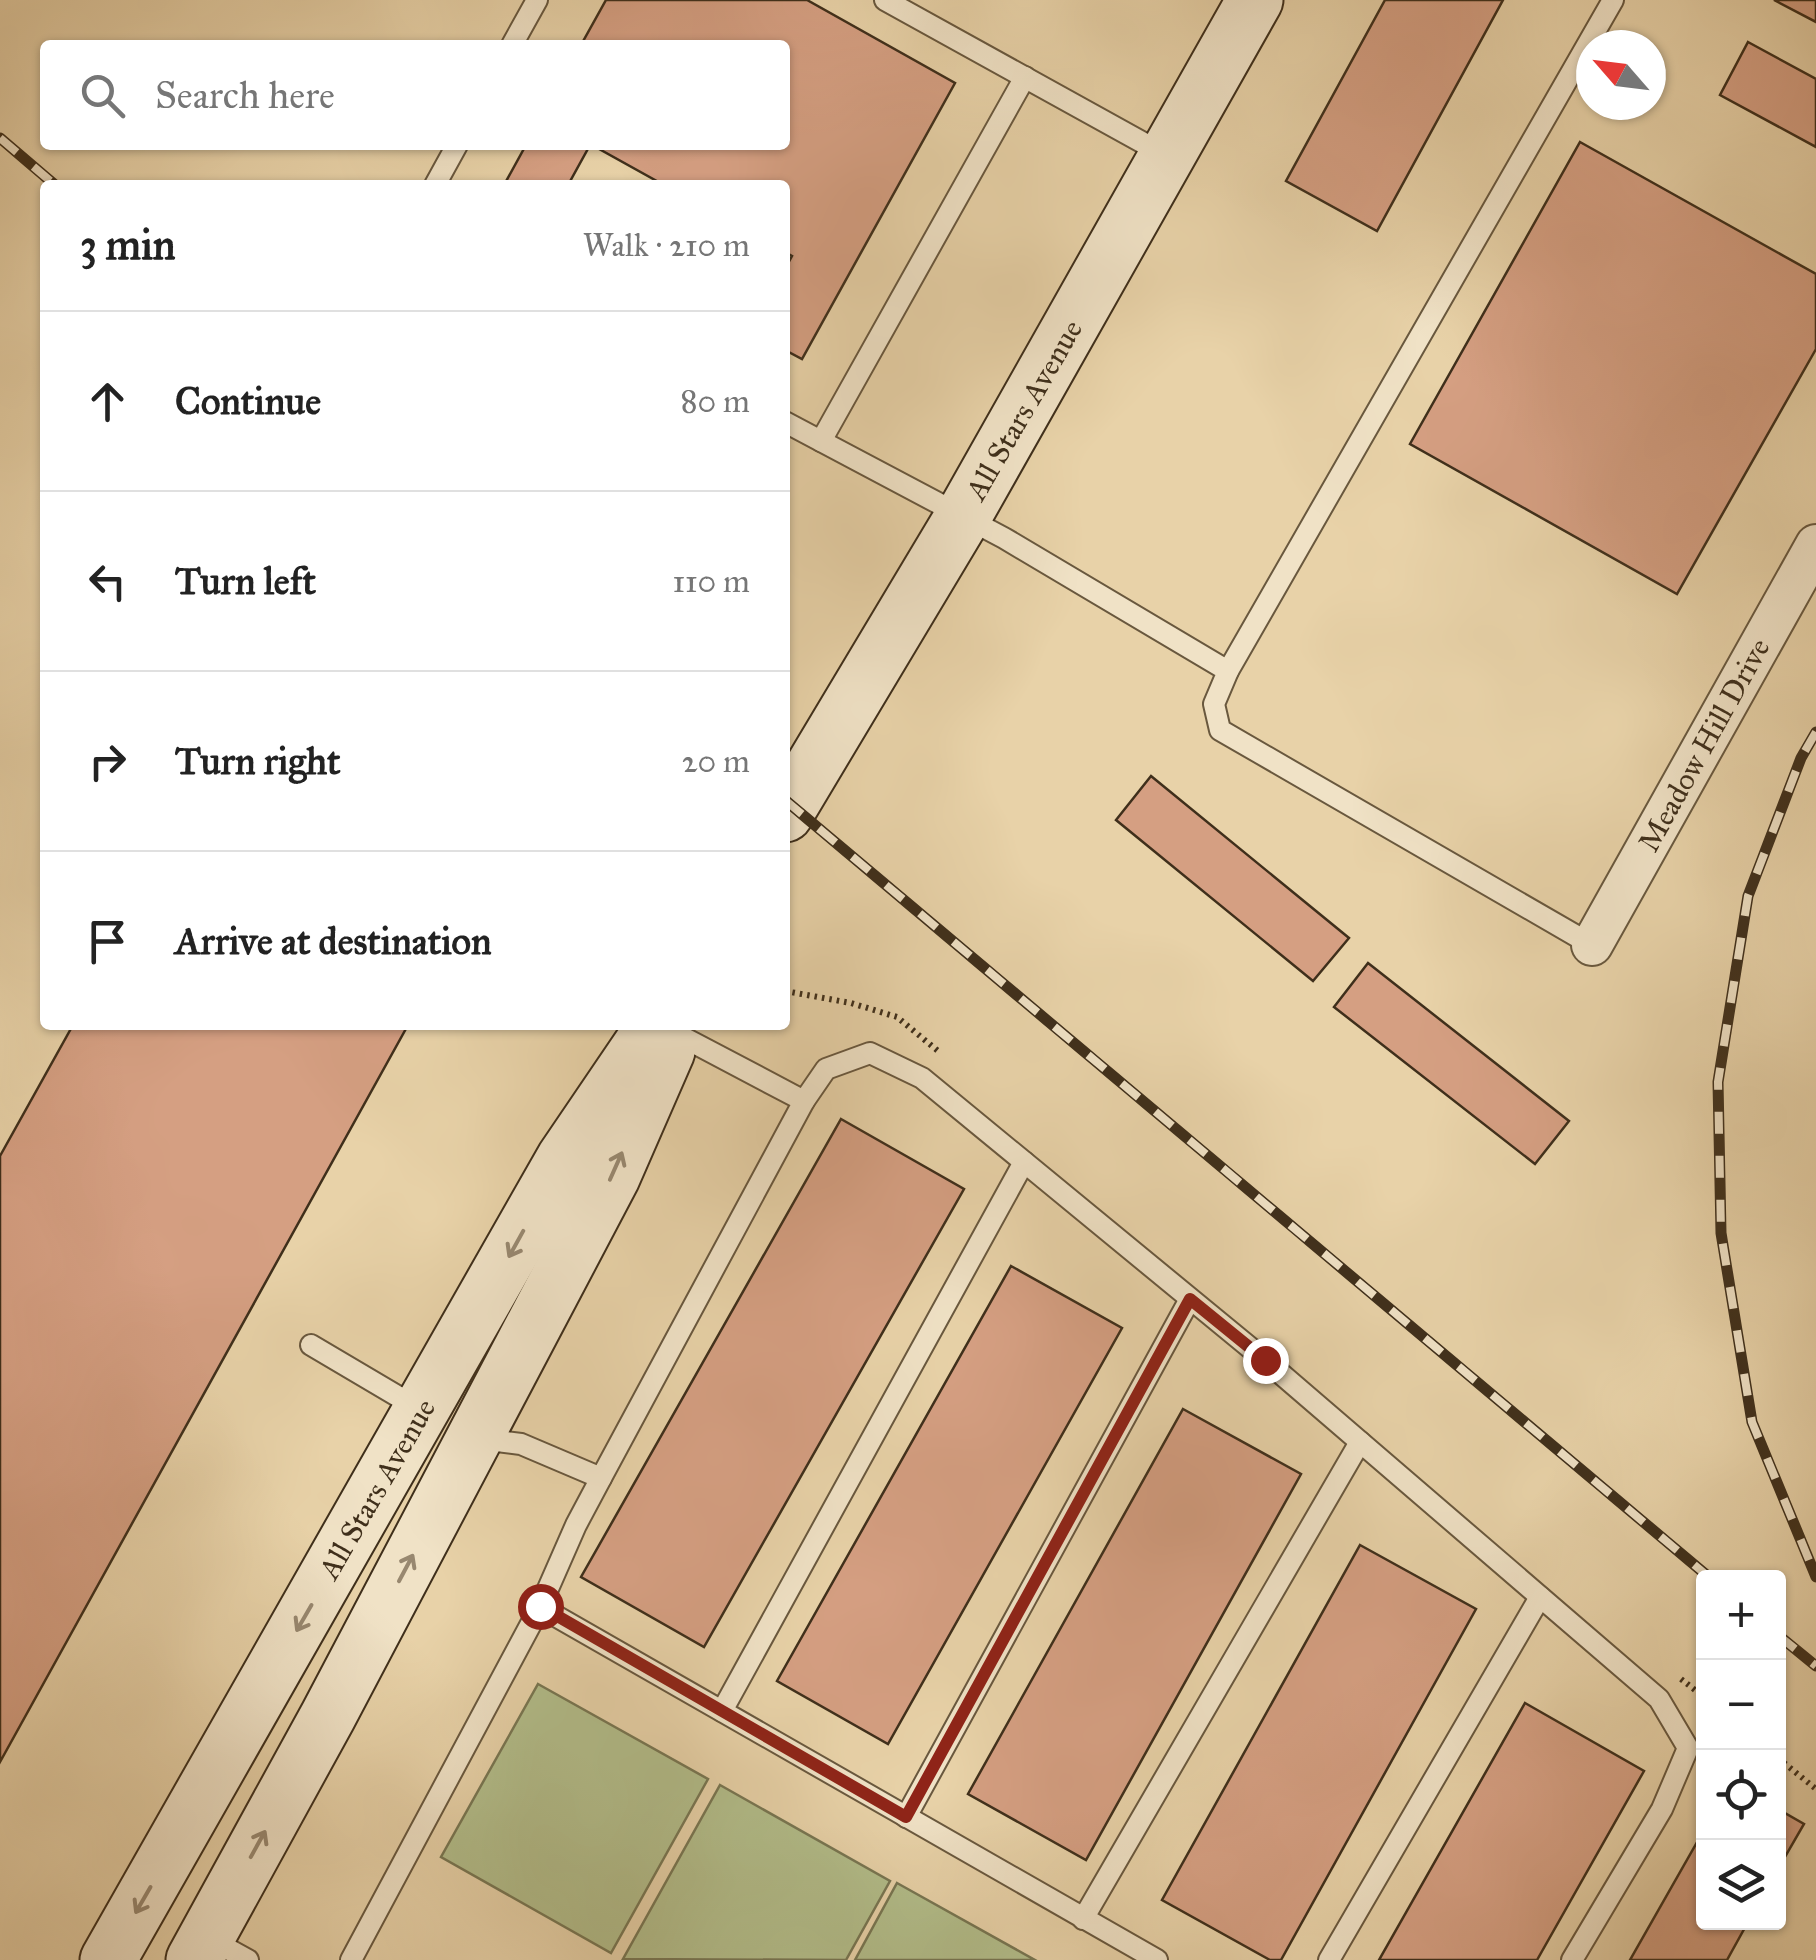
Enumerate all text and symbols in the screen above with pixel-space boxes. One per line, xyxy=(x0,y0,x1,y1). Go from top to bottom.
north arrow xyxy=(1576,30,1666,120)
search box xyxy=(40,40,790,150)
icon: search xyxy=(75,68,130,123)
text: Search here xyxy=(155,72,335,118)
text: 3 min xyxy=(80,219,175,271)
text: Walk · 210 m xyxy=(583,226,750,265)
street label: All Stars Avenue xyxy=(957,313,1090,508)
icon: ahead xyxy=(80,374,135,429)
text: Continue xyxy=(175,378,321,424)
text: 80 m xyxy=(681,382,750,421)
icon: left xyxy=(80,554,135,609)
text: Turn left xyxy=(175,558,316,604)
text: 110 m xyxy=(672,562,750,601)
street label: Meadow Hill Drive xyxy=(1630,632,1778,858)
icon: right xyxy=(80,734,135,789)
text: Turn right xyxy=(175,738,341,784)
text: 20 m xyxy=(682,742,750,781)
icon: arrive xyxy=(80,914,135,969)
text: Arrive at destination xyxy=(175,918,492,964)
one-way arrow xyxy=(608,1152,627,1182)
one-way arrow xyxy=(506,1229,526,1257)
route end xyxy=(1243,1338,1289,1384)
street label: All Stars Avenue xyxy=(310,1392,443,1587)
one-way arrow xyxy=(397,1554,416,1584)
map controls xyxy=(1696,1570,1786,1930)
button: + xyxy=(1696,1570,1786,1660)
route start xyxy=(518,1584,564,1630)
one-way arrow xyxy=(293,1602,313,1632)
button: − xyxy=(1696,1660,1786,1750)
button: locate xyxy=(1696,1750,1786,1840)
one-way arrow xyxy=(248,1830,268,1859)
button: layers xyxy=(1696,1840,1786,1930)
one-way arrow xyxy=(132,1885,152,1914)

